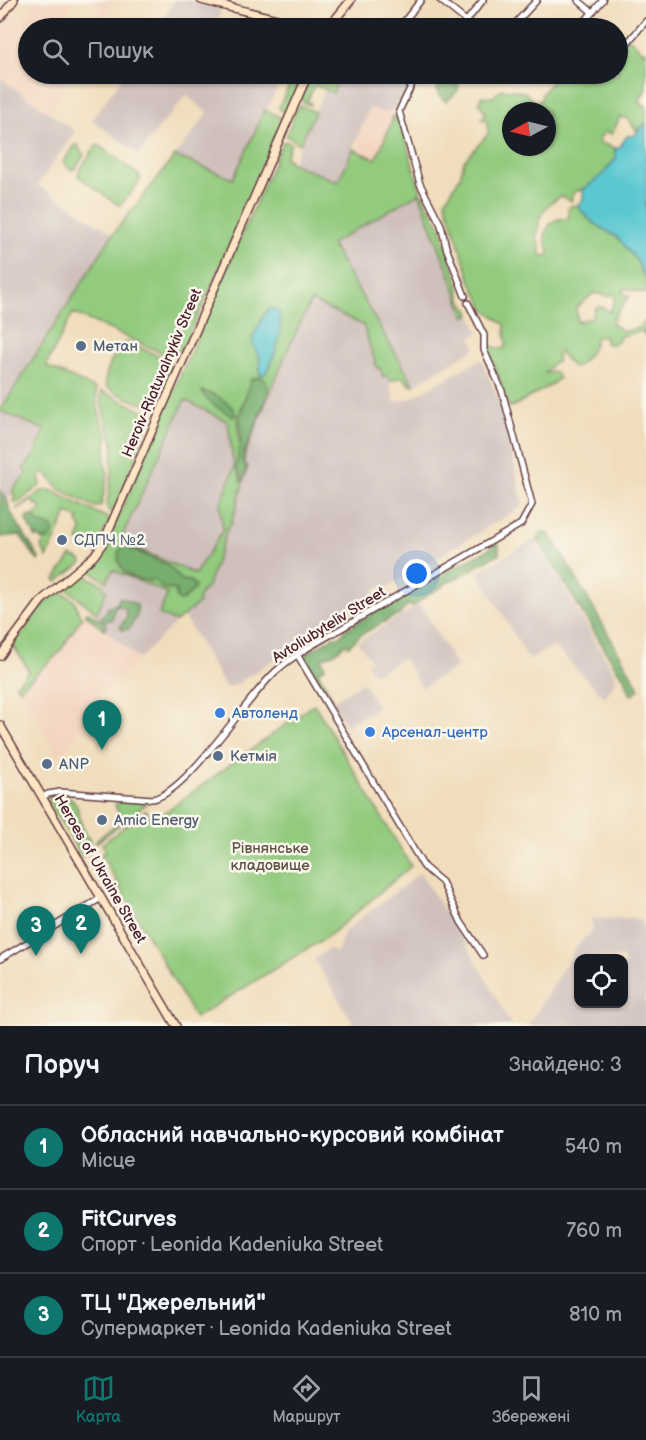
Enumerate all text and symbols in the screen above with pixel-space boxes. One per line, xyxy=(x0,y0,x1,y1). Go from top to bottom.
search box xyxy=(18,18,628,84)
icon: search xyxy=(39,35,72,68)
text: Пошук xyxy=(87,38,154,65)
north arrow xyxy=(502,102,556,156)
street label: Heroiv-Riatuvalnykiv Street xyxy=(118,285,206,460)
place label: Метан xyxy=(93,337,138,356)
marker: Метан xyxy=(74,339,88,353)
place label: СДПЧ №2 xyxy=(74,531,145,550)
marker: СДПЧ №2 xyxy=(55,533,69,547)
your location xyxy=(402,559,431,588)
street label: Avtoliubyteliv Street xyxy=(269,582,390,668)
pin: 1 xyxy=(82,700,122,750)
place label: Автоленд xyxy=(231,704,298,723)
marker: Автоленд xyxy=(213,706,227,720)
place label: Арсенал-центр xyxy=(381,723,488,742)
marker: Арсенал-центр xyxy=(363,725,377,739)
place label: Кетмія xyxy=(230,747,277,766)
marker: Кетмія xyxy=(211,749,225,763)
place label: ANP xyxy=(59,755,89,774)
marker: ANP xyxy=(40,757,54,771)
street label: Heroes of Ukraine Street xyxy=(50,791,151,947)
place label: Amic Energy xyxy=(114,811,199,830)
marker: Amic Energy xyxy=(95,813,109,827)
park label: Рівнянське кладовище xyxy=(230,839,310,875)
pin: 2 xyxy=(62,904,100,954)
pin: 3 xyxy=(16,906,56,956)
map controls xyxy=(574,954,628,1008)
button: locate xyxy=(574,954,628,1008)
text: Поруч xyxy=(24,1050,100,1081)
text: Знайдено: 3 xyxy=(509,1053,622,1077)
text: Обласний навчально-курсовий комбінат xyxy=(81,1122,504,1149)
text: 1 xyxy=(39,1135,48,1159)
text: 540 m xyxy=(565,1135,622,1159)
text: Місце xyxy=(81,1149,135,1173)
text: FitCurves xyxy=(81,1206,177,1233)
text: 2 xyxy=(38,1219,49,1243)
text: 760 m xyxy=(566,1219,622,1243)
text: Спорт · Leonida Kadeniuka Street xyxy=(81,1233,383,1257)
text: ТЦ "Джерельний" xyxy=(81,1290,266,1317)
text: 3 xyxy=(38,1303,49,1327)
text: 810 m xyxy=(569,1303,622,1327)
text: Супермаркет · Leonida Kadeniuka Street xyxy=(81,1317,452,1341)
tab: Карта xyxy=(76,1372,121,1427)
tab: Маршрут xyxy=(272,1372,341,1427)
tab: Збережені xyxy=(492,1372,570,1427)

